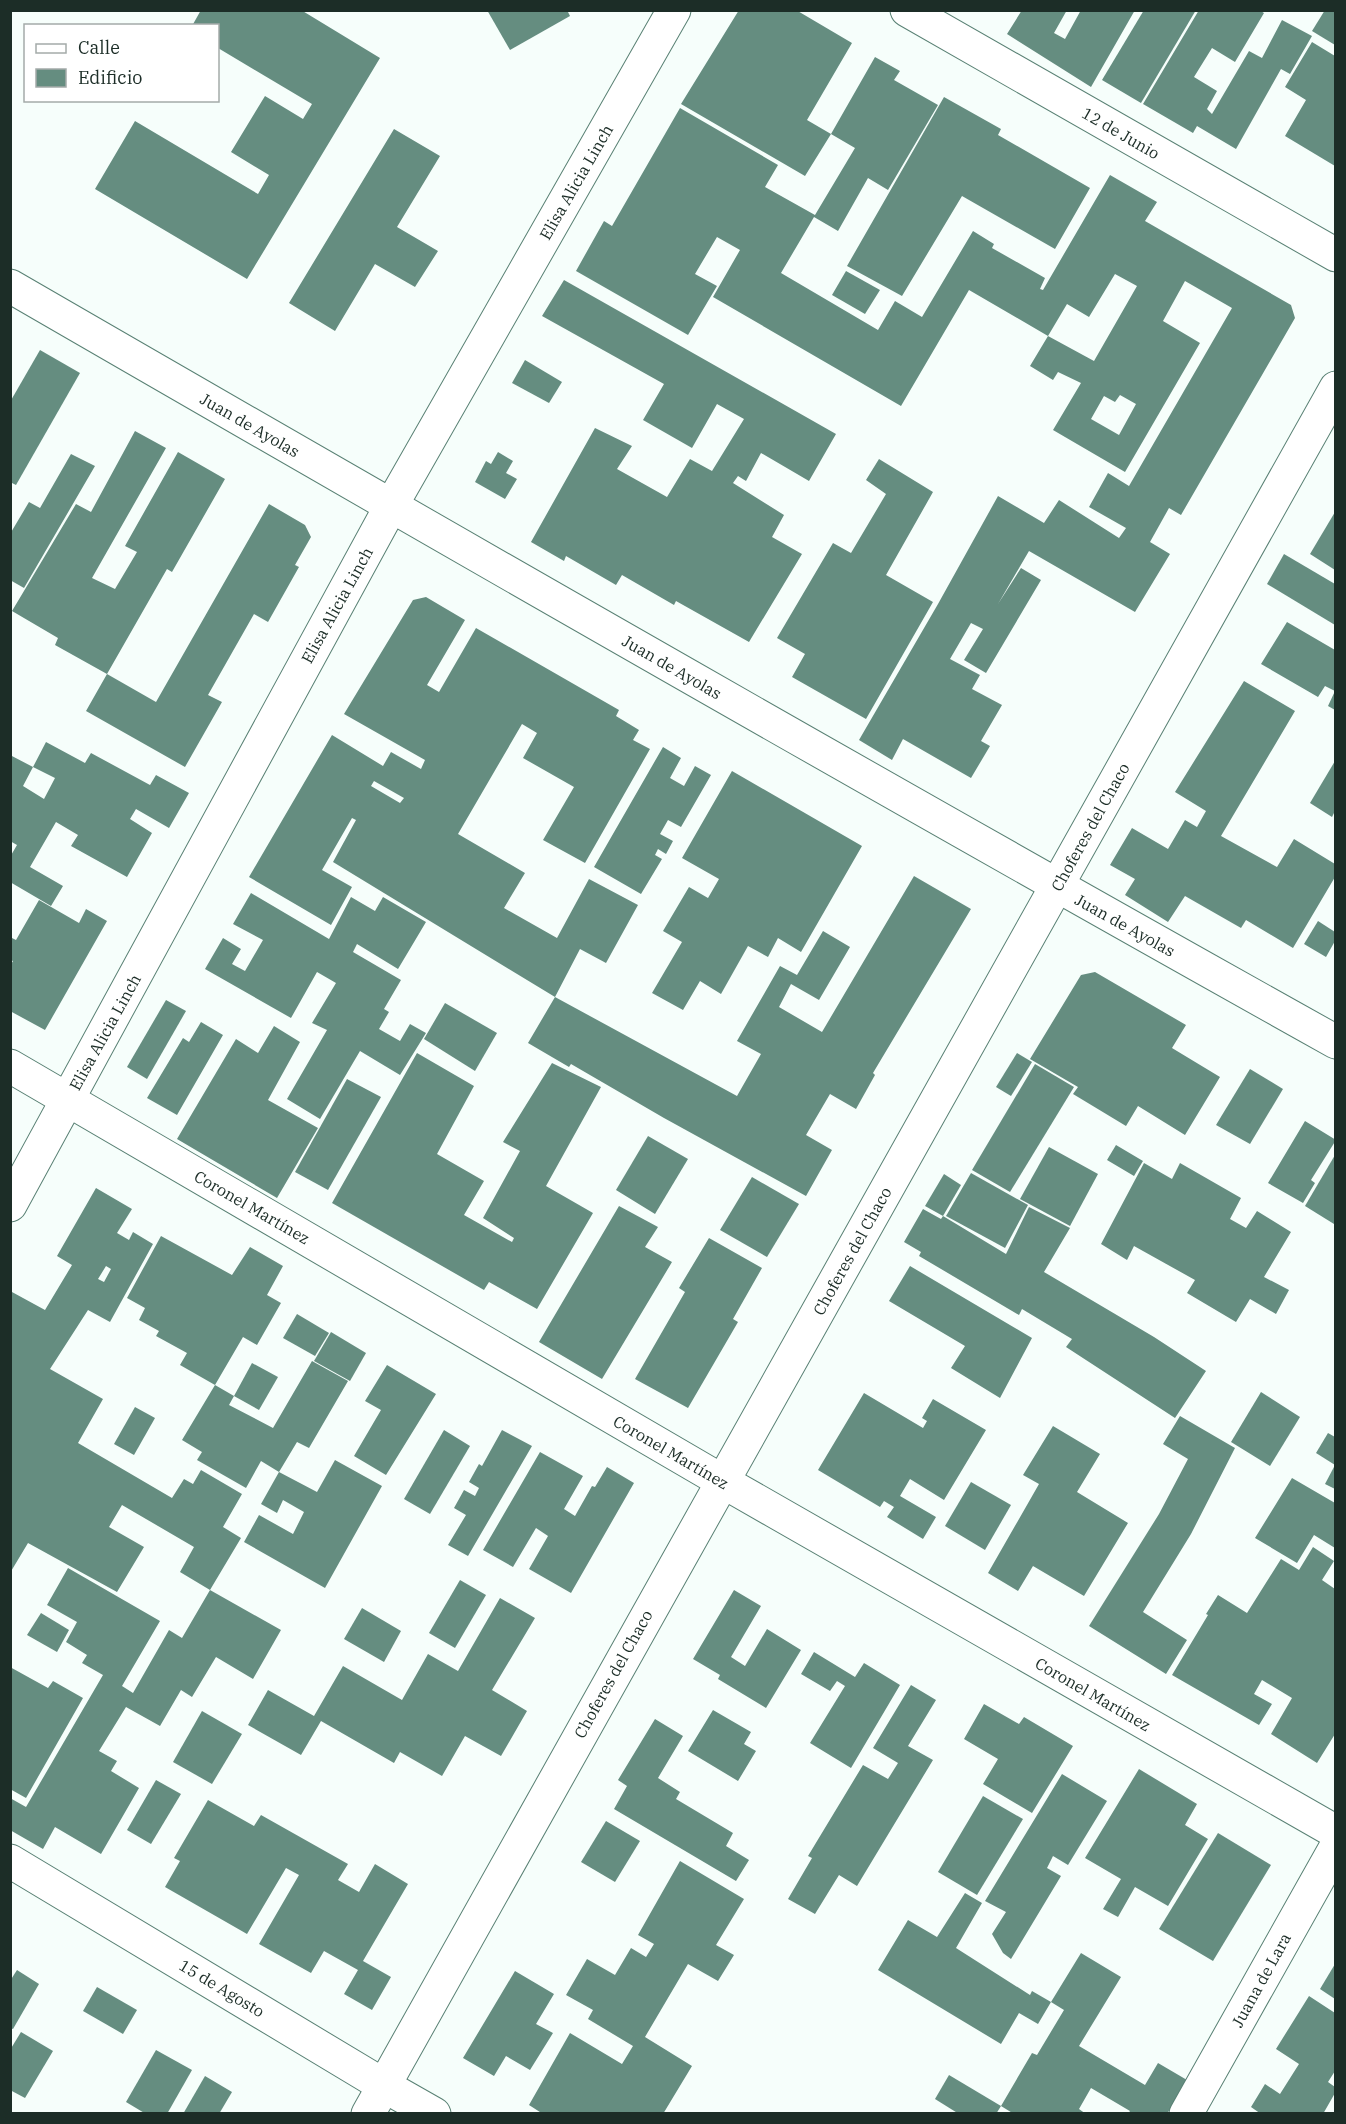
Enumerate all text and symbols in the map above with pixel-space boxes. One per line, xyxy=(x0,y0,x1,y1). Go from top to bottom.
legend xyxy=(24,24,219,102)
text: Calle xyxy=(78,36,120,59)
text: Edificio xyxy=(78,66,142,89)
street label: 12 de Junio xyxy=(1079,103,1163,163)
street label: Elisa Alicia Linch xyxy=(535,121,617,243)
street label: Juan de Ayolas xyxy=(197,389,303,461)
street label: Elisa Alicia Linch xyxy=(297,543,377,667)
street label: Juan de Ayolas xyxy=(619,631,725,703)
street label: Choferes del Chaco xyxy=(1046,759,1134,895)
street label: Juan de Ayolas xyxy=(1071,889,1179,961)
street label: Elisa Alicia Linch xyxy=(65,970,145,1094)
street label: Coronel Martínez xyxy=(191,1166,313,1248)
street label: Choferes del Chaco xyxy=(808,1183,896,1319)
street label: Coronel Martínez xyxy=(610,1411,732,1493)
street label: Choferes del Chaco xyxy=(569,1606,657,1742)
street label: Coronel Martínez xyxy=(1032,1653,1154,1735)
street label: Juana de Lara xyxy=(1227,1929,1295,2031)
street label: 15 de Agosto xyxy=(176,1955,268,2021)

